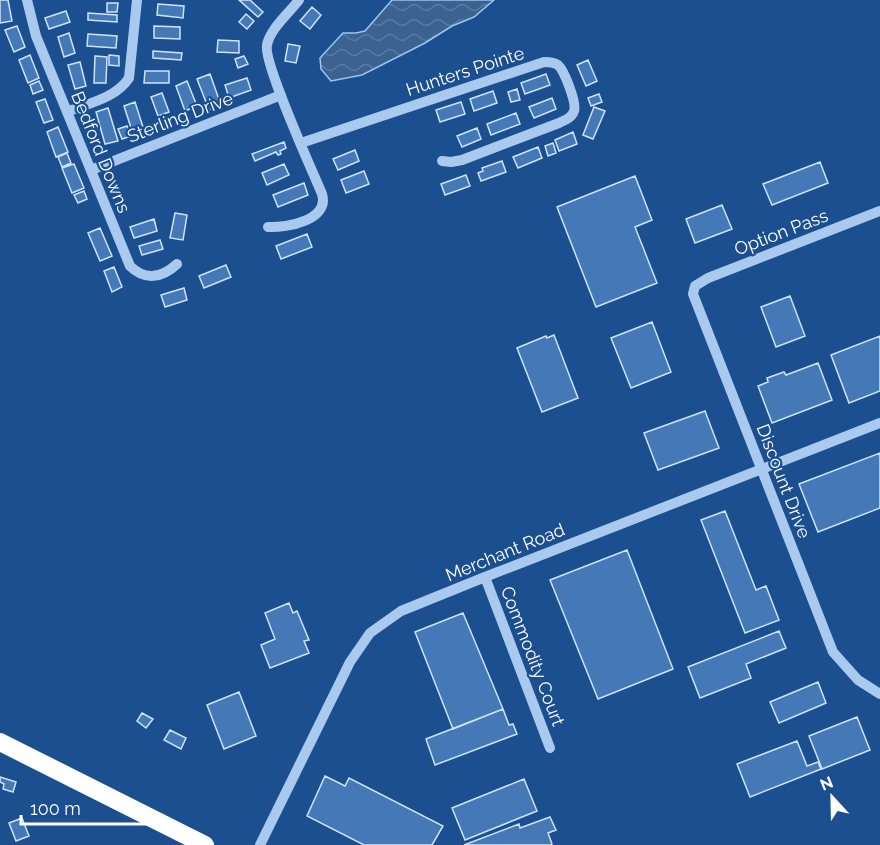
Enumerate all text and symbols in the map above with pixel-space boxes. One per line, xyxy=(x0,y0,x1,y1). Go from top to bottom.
street label: Hunters Pointe xyxy=(403,42,527,100)
street label: Sterling Drive xyxy=(124,87,236,147)
street label: Bedford Downs xyxy=(67,88,135,216)
street label: Option Pass xyxy=(731,204,831,259)
street label: Discount Drive xyxy=(753,421,816,541)
street label: Merchant Road xyxy=(442,519,568,585)
street label: Commodity Court xyxy=(497,583,569,729)
north arrow xyxy=(802,767,862,827)
text: N xyxy=(817,772,836,795)
scale bar xyxy=(21,788,160,826)
text: 100 m xyxy=(30,798,81,819)

